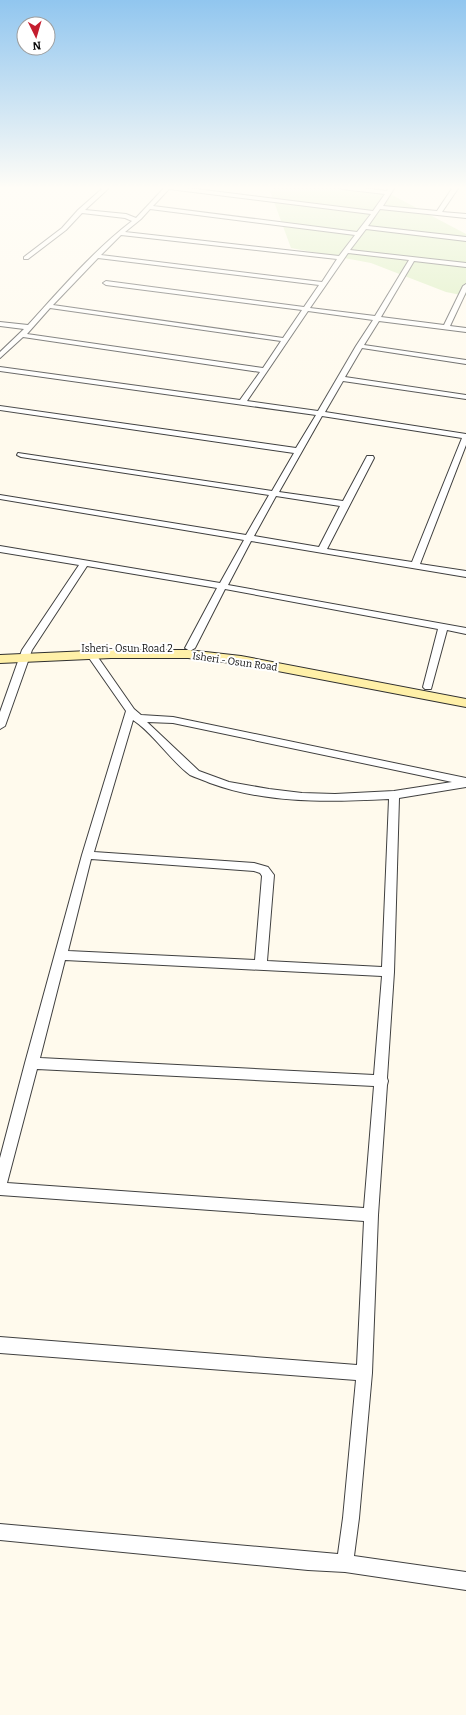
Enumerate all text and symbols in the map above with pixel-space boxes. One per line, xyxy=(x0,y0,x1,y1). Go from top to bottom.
north arrow xyxy=(16,16,56,56)
text: N xyxy=(32,39,42,52)
street label: Isheri- Osun Road 2 xyxy=(81,643,173,655)
street label: Isheri - Osun Road xyxy=(191,650,278,674)

